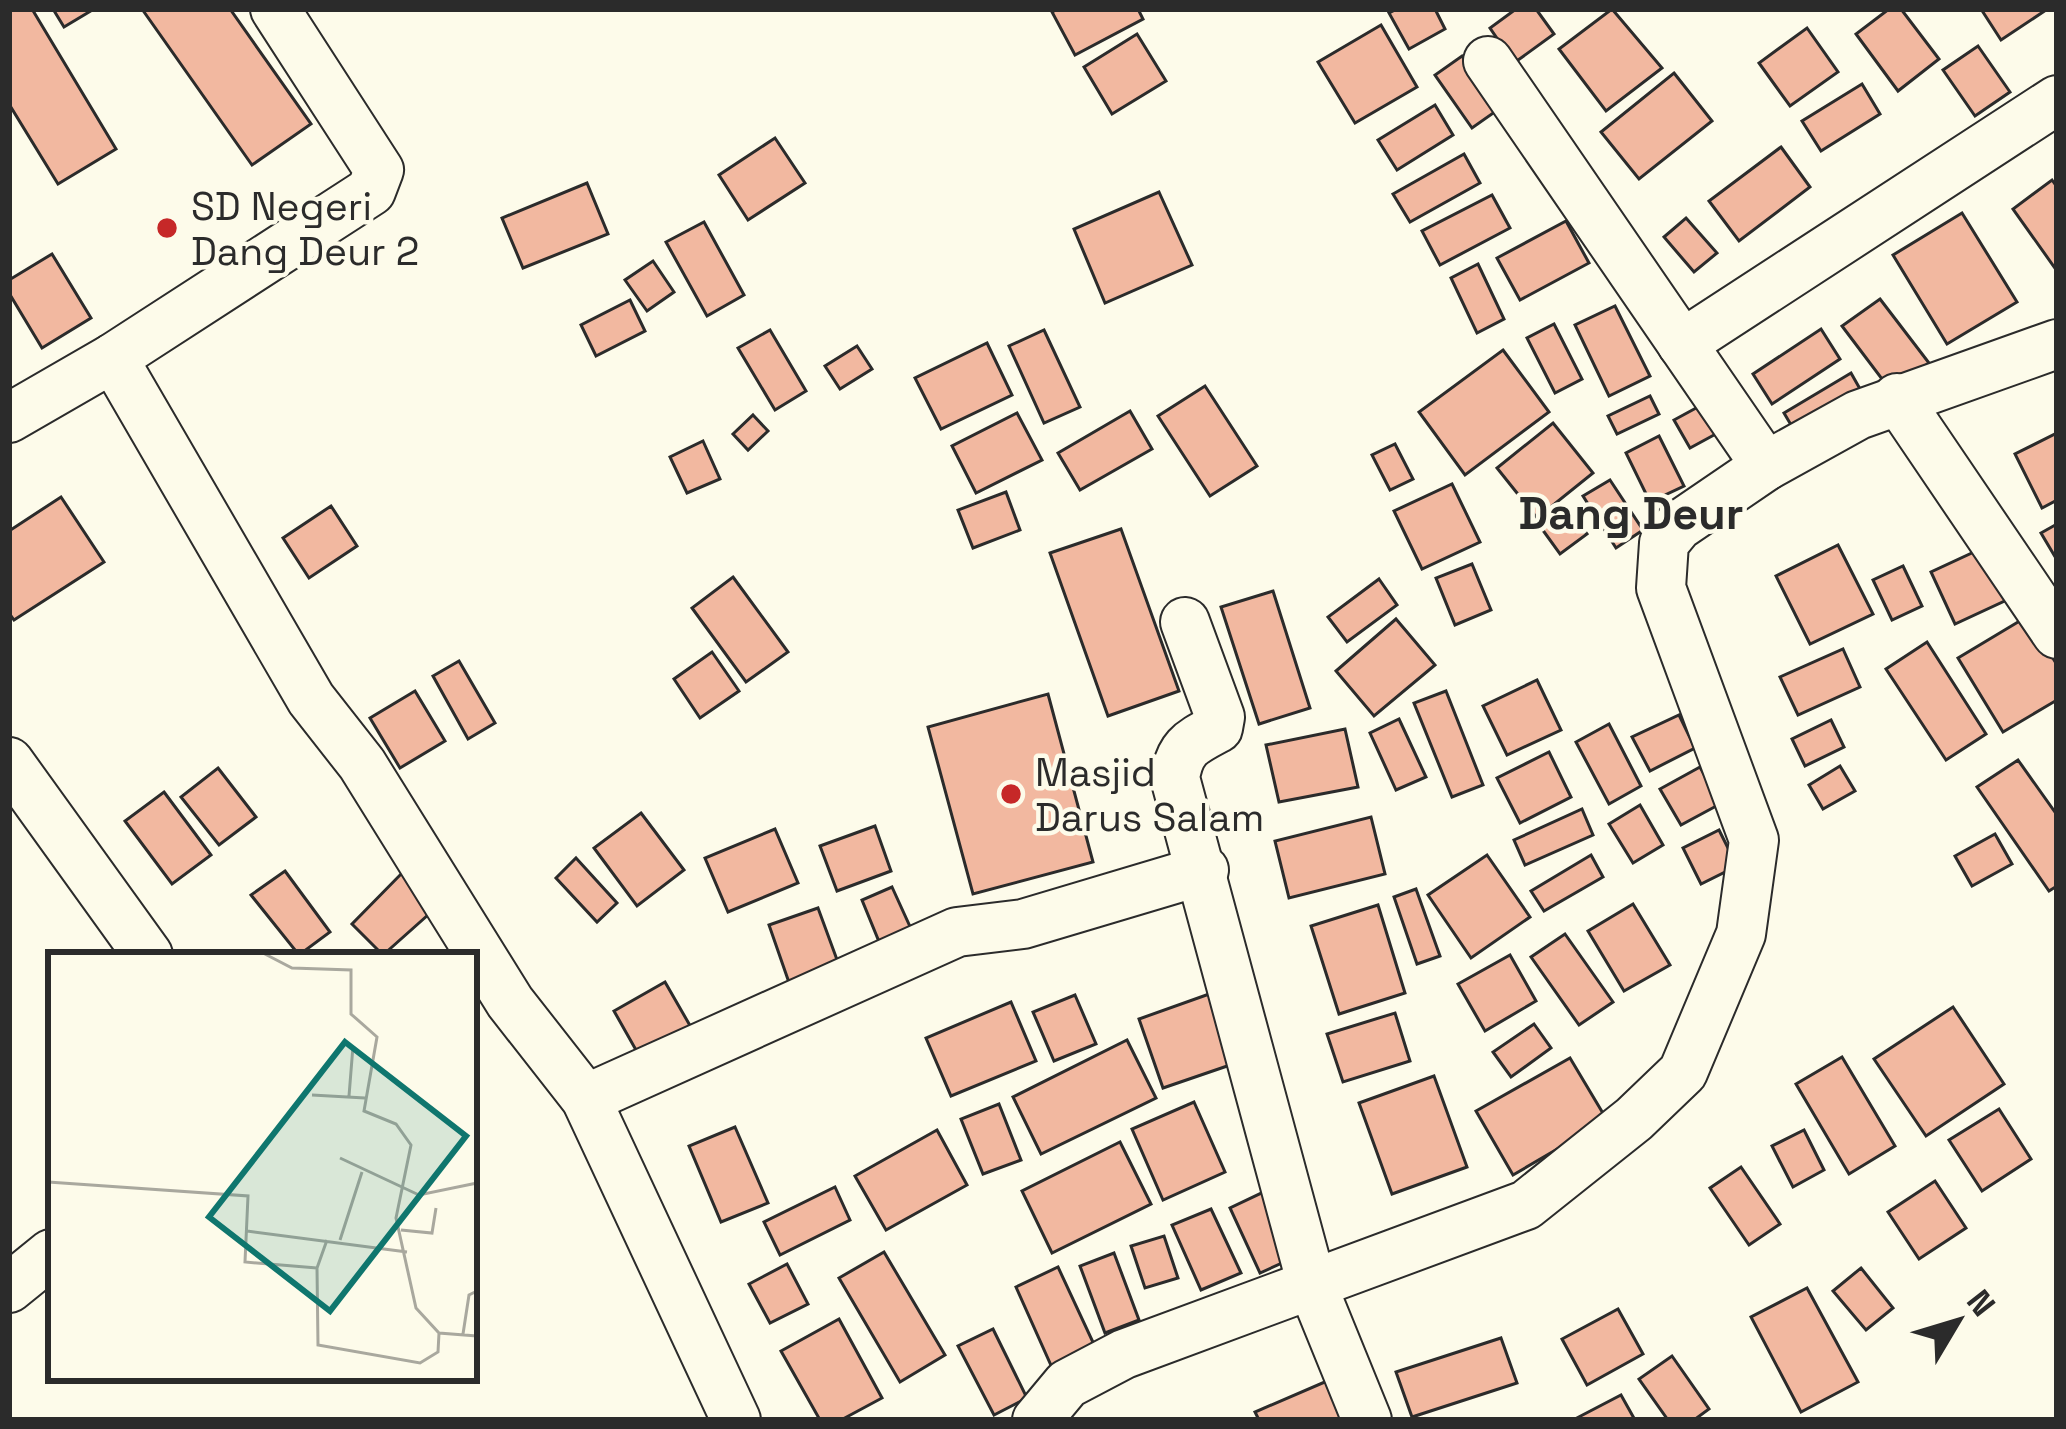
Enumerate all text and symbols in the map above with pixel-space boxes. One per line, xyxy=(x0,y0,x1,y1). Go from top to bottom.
place label: SD Negeri Dang Deur 2 xyxy=(191,182,419,276)
marker: SD Negeri Dang Deur 2 xyxy=(154,215,180,241)
district label: Dang Deur xyxy=(1518,485,1744,542)
place label: Masjid Darus Salam xyxy=(1035,748,1264,842)
marker: Masjid Darus Salam xyxy=(998,781,1024,807)
inset map xyxy=(48,952,477,1381)
north arrow xyxy=(1898,1261,2018,1381)
text: N xyxy=(1957,1281,2004,1325)

